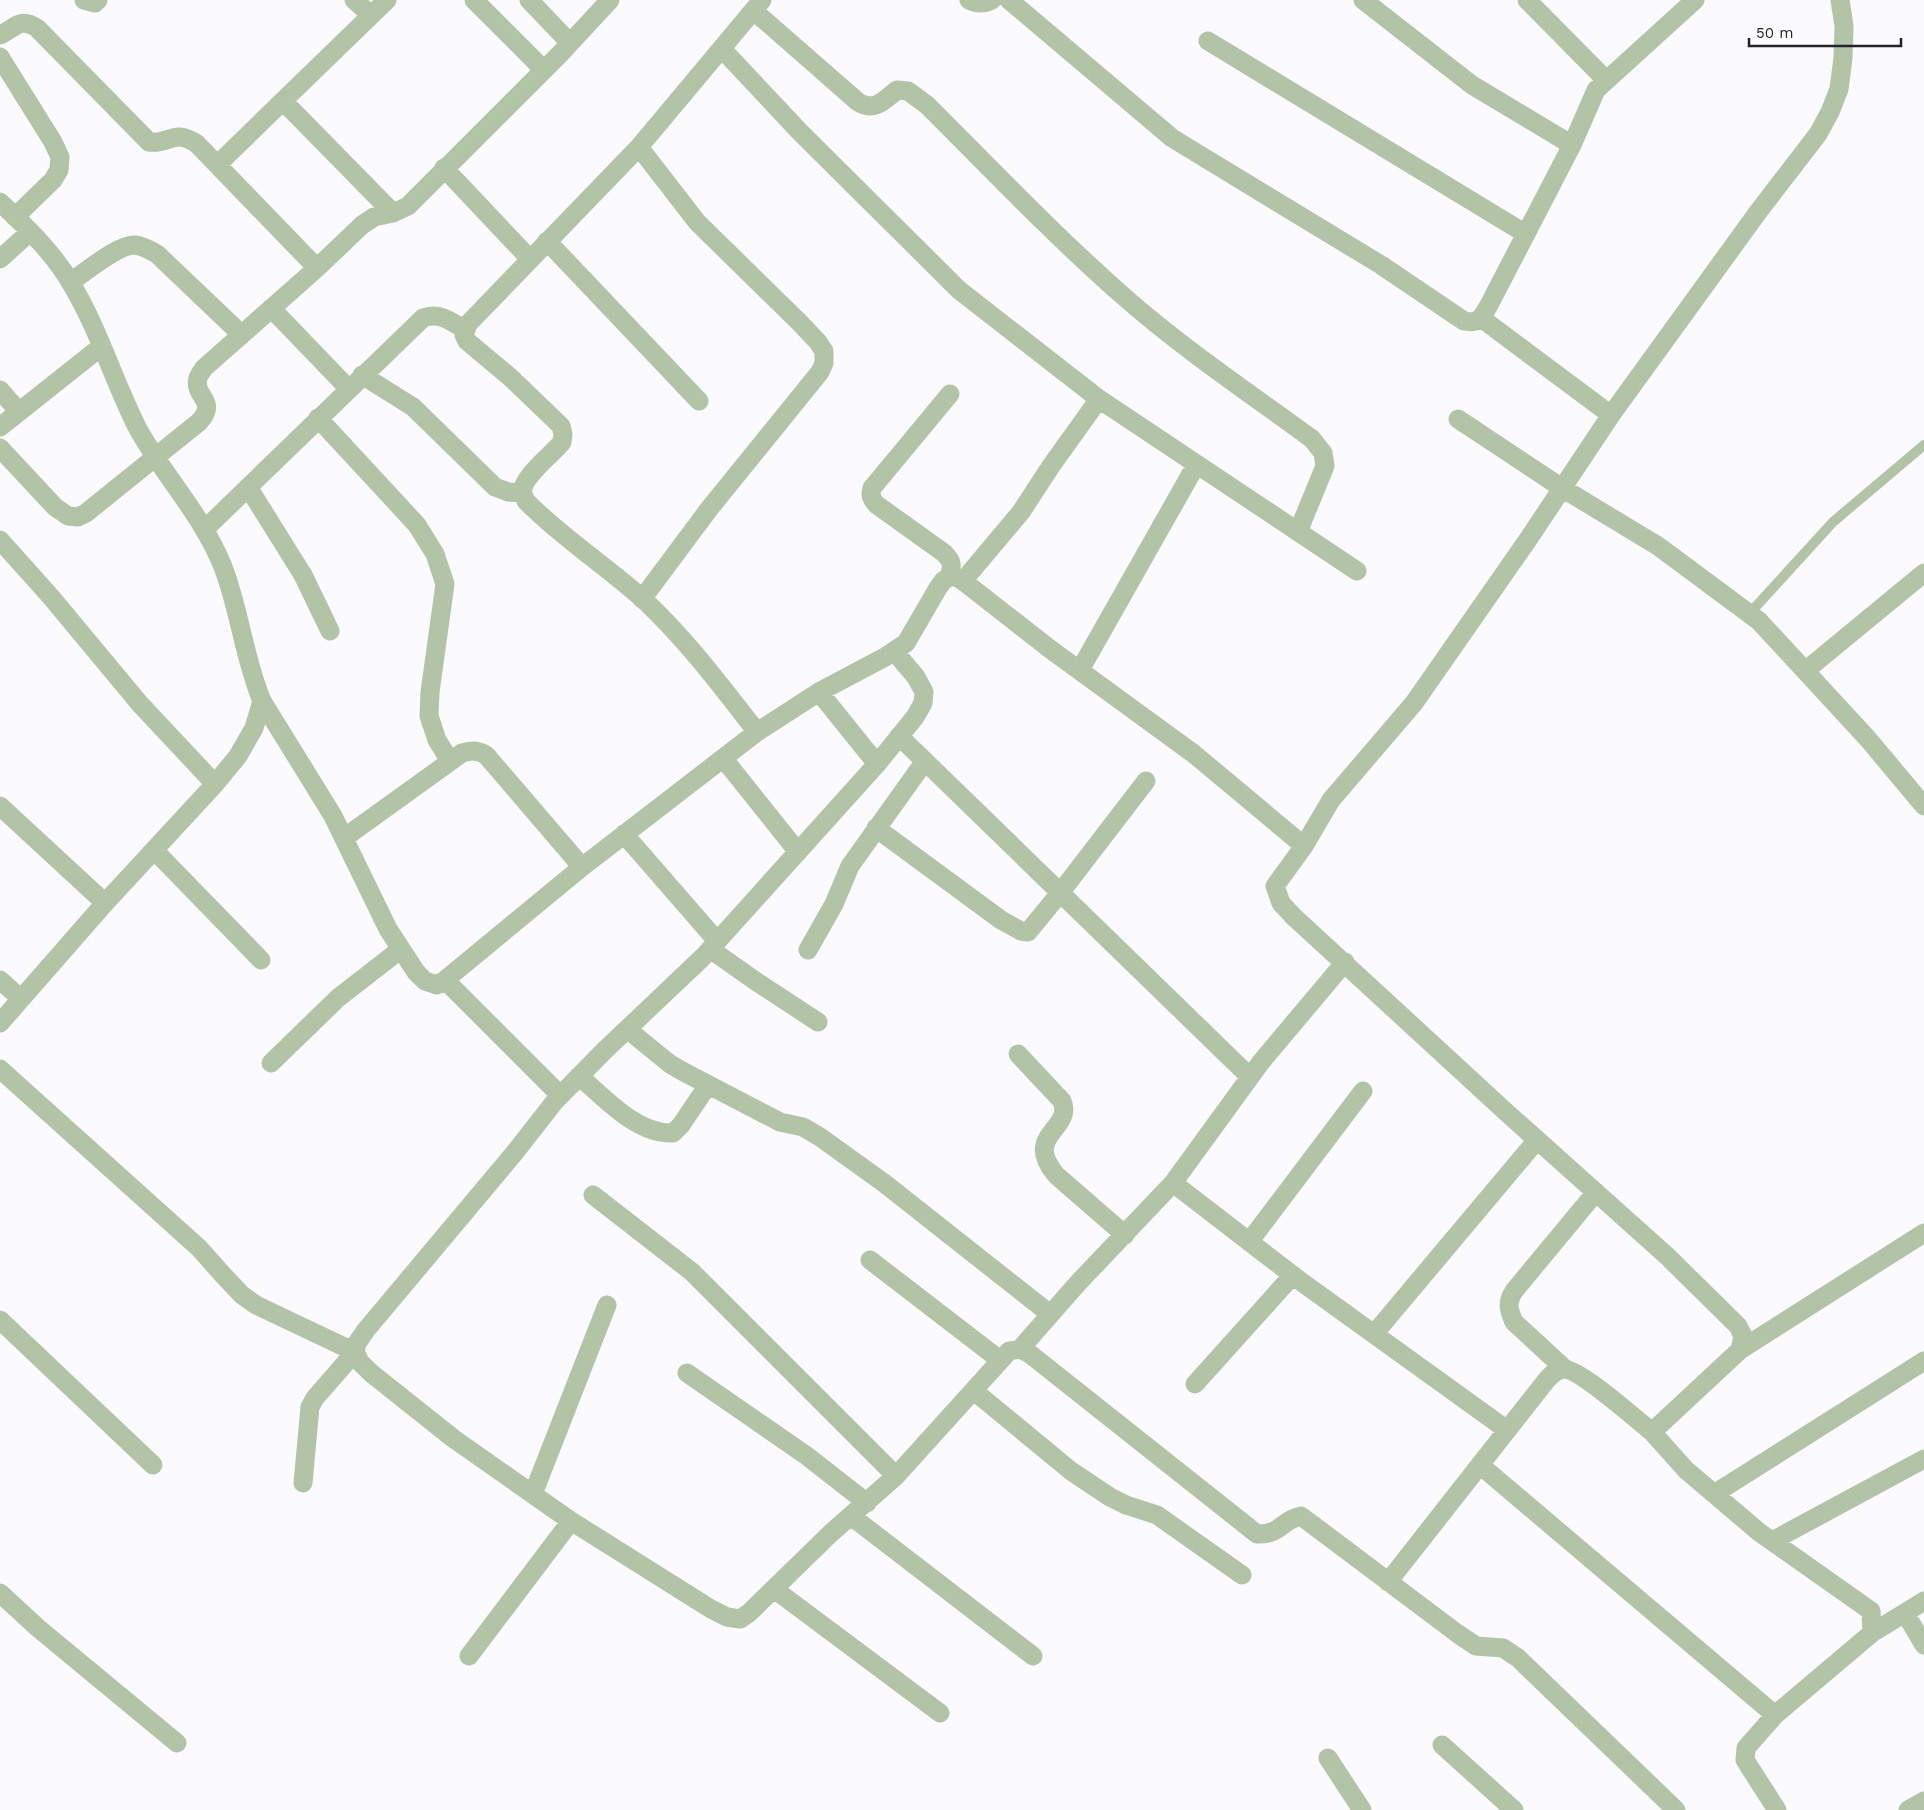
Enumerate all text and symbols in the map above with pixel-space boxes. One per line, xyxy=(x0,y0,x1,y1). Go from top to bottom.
scale bar xyxy=(1749,15,1902,47)
text: 50 m xyxy=(1756,24,1793,42)

